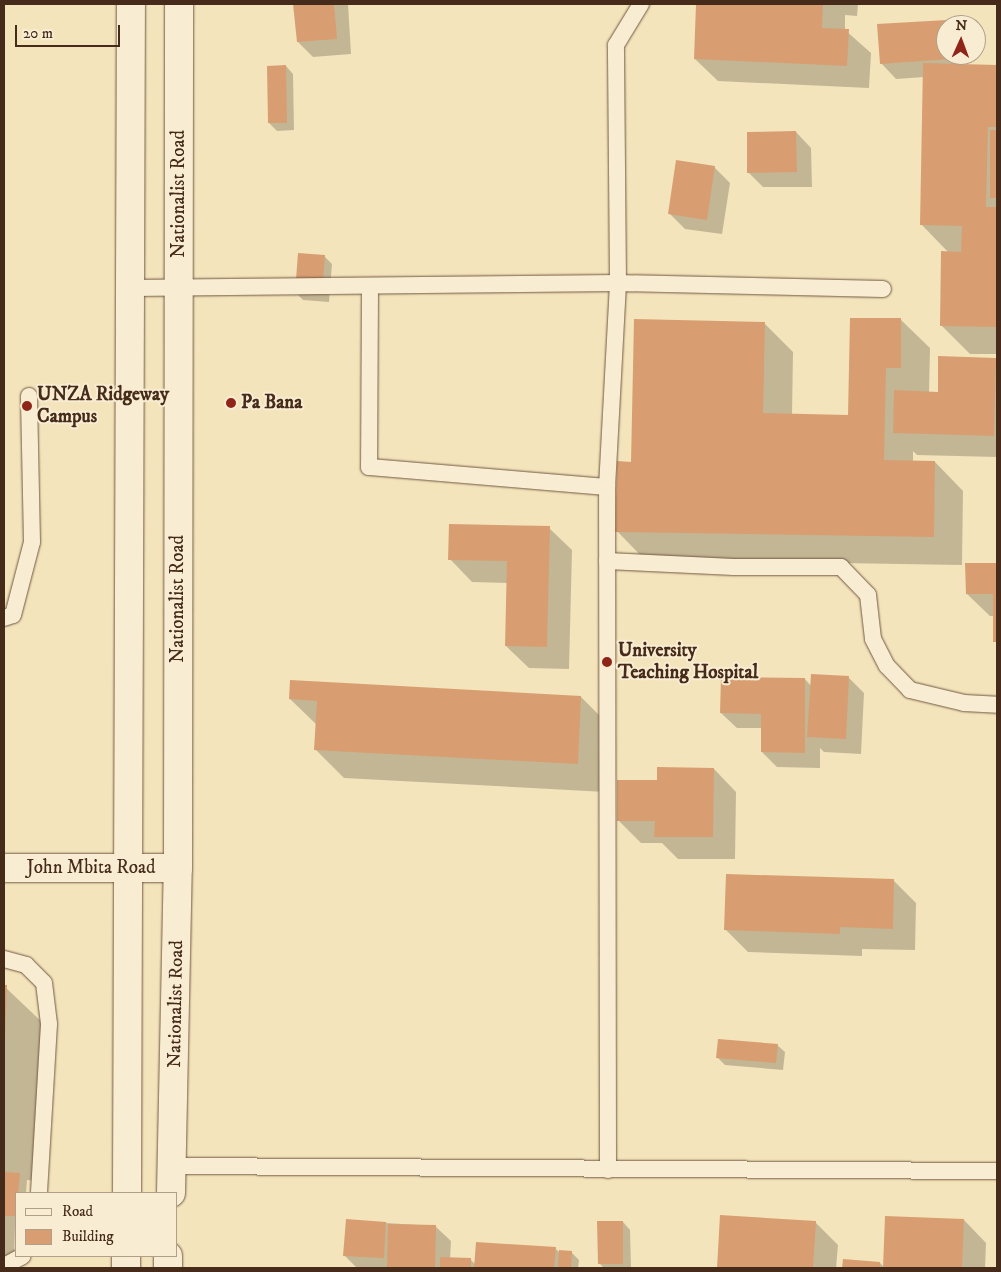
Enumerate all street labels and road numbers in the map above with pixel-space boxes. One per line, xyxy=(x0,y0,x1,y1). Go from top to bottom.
street label: Nationalist Road xyxy=(168,130,190,258)
street label: Nationalist Road xyxy=(167,535,189,663)
street label: John Mbita Road xyxy=(27,857,155,879)
street label: Nationalist Road xyxy=(163,940,189,1068)

